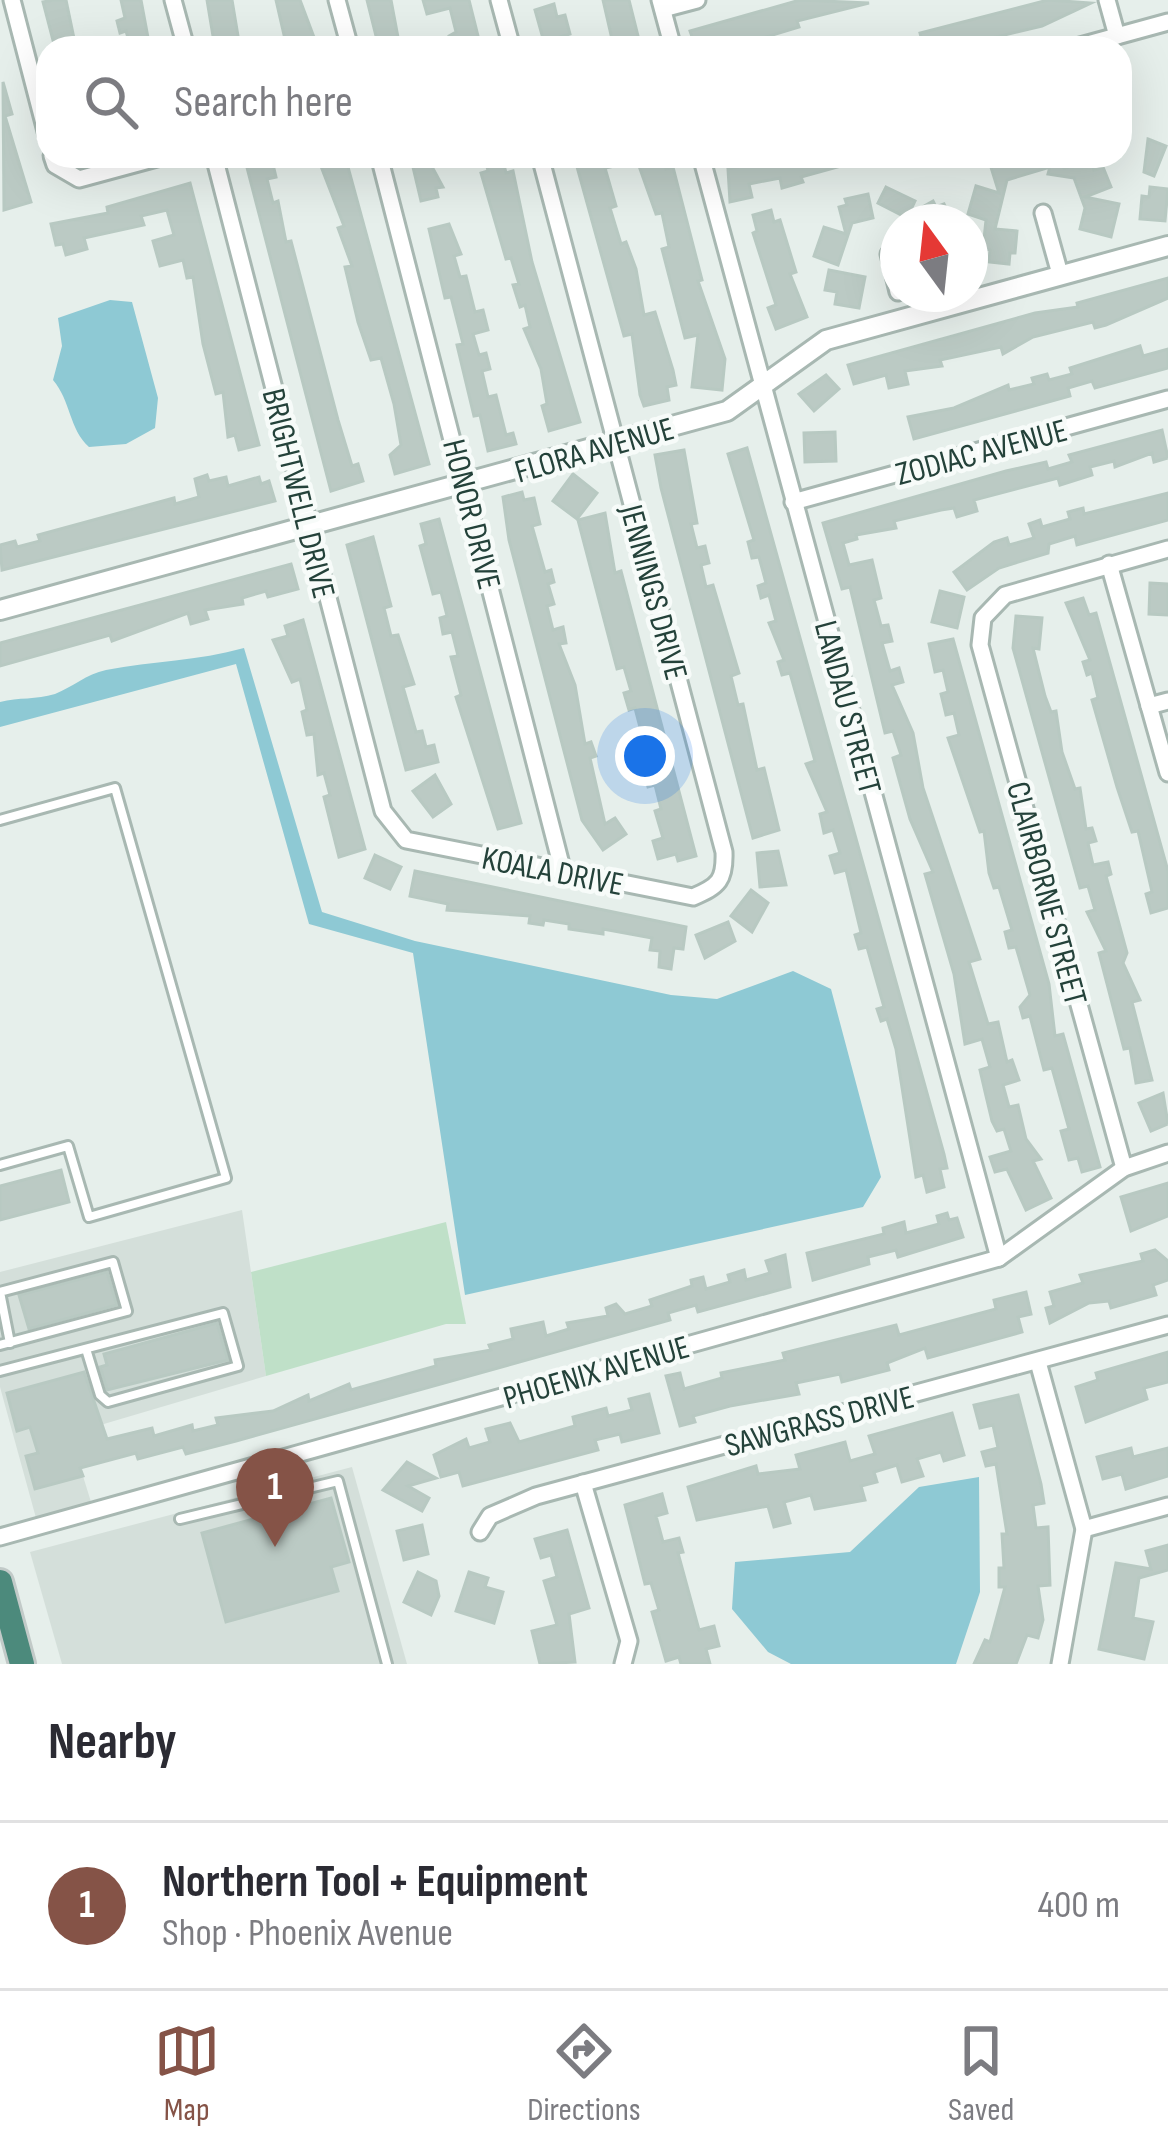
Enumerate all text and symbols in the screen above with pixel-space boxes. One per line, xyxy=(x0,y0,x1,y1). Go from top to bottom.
search box xyxy=(36,36,1132,168)
icon: search xyxy=(78,69,144,135)
text: Search here xyxy=(174,75,353,130)
north arrow xyxy=(880,204,988,312)
street label: BRIGHTWELL DRIVE xyxy=(253,384,343,603)
street label: FLORA AVENUE xyxy=(510,409,679,493)
street label: ZODIAC AVENUE xyxy=(891,411,1072,495)
street label: HONOR DRIVE xyxy=(433,435,509,594)
street label: JENNINGS DRIVE xyxy=(610,499,696,685)
street label: LANDAU STREET xyxy=(805,616,889,799)
your location xyxy=(615,726,675,786)
street label: CLAIRBORNE STREET xyxy=(997,777,1095,1010)
street label: KOALA DRIVE xyxy=(479,839,627,905)
street label: PHOENIX AVENUE xyxy=(499,1327,694,1419)
street label: SAWGRASS DRIVE xyxy=(721,1378,918,1466)
pin: 1 xyxy=(236,1448,314,1547)
text: Nearby xyxy=(48,1712,177,1773)
text: Northern Tool + Equipment xyxy=(162,1855,588,1910)
text: 1 xyxy=(79,1882,95,1929)
text: 400 m xyxy=(1038,1882,1120,1929)
text: Shop · Phoenix Avenue xyxy=(162,1910,453,1957)
tab: Map xyxy=(154,2018,220,2130)
tab: Directions xyxy=(527,2018,641,2130)
tab: Saved xyxy=(948,2018,1014,2130)

